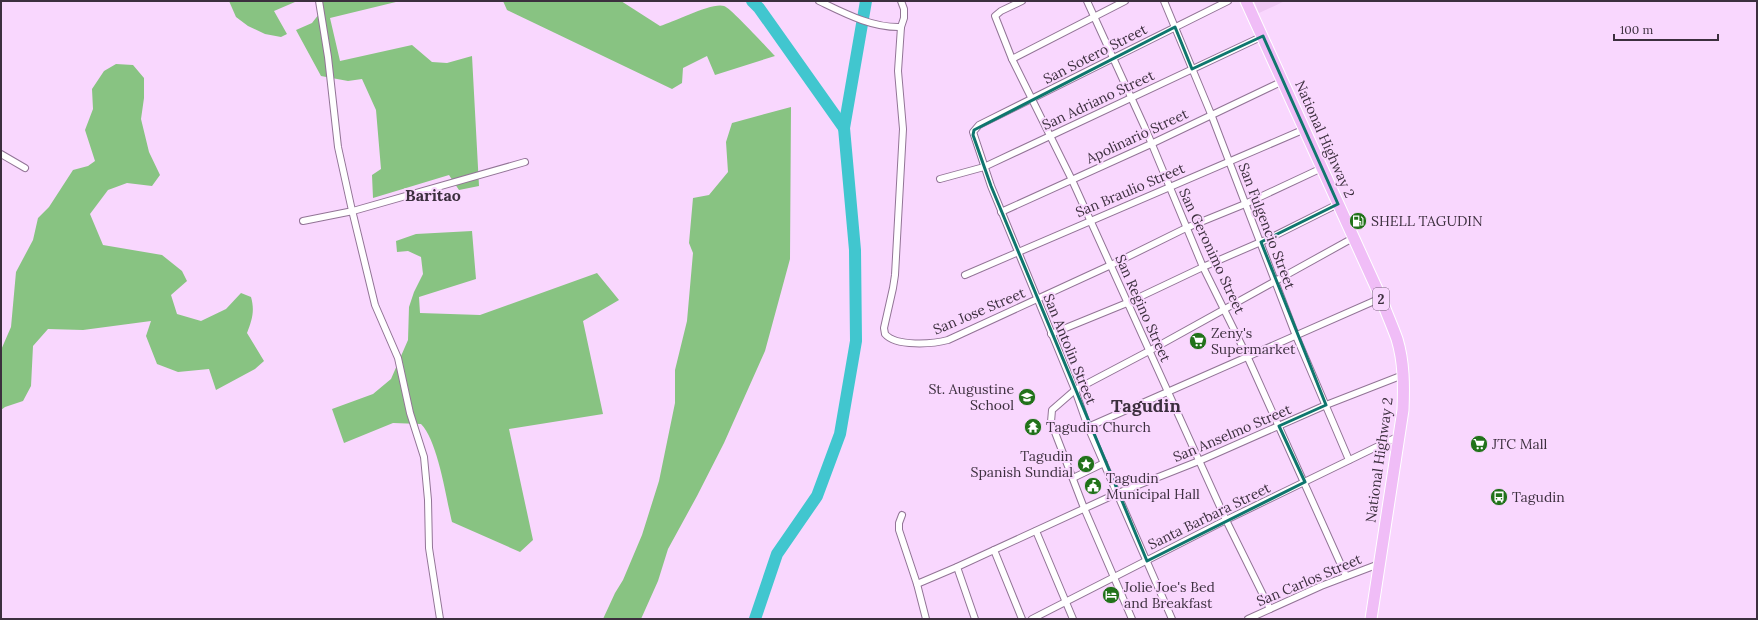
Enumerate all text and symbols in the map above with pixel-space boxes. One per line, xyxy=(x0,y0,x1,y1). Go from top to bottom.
scale bar xyxy=(1614,16,1718,42)
street label: San Sotero Street xyxy=(1040,20,1150,88)
text: 100 m xyxy=(1620,22,1653,37)
street label: San Adriano Street xyxy=(1039,66,1158,134)
street label: National Highway 2 xyxy=(1291,78,1359,200)
street label: Apolinario Street xyxy=(1082,104,1191,168)
street label: San Braulio Street xyxy=(1073,159,1188,221)
street label: San Fulgencio Street xyxy=(1235,160,1300,292)
district label: Baritao xyxy=(405,185,461,205)
street label: San Geronimo Street xyxy=(1175,185,1249,317)
fuel station icon: SHELL TAGUDIN xyxy=(1348,211,1368,231)
place label: SHELL TAGUDIN xyxy=(1371,212,1483,230)
street label: San Regino Street xyxy=(1111,251,1175,365)
street label: San Jose Street xyxy=(930,283,1028,338)
road number: 2 xyxy=(1373,288,1389,310)
street label: San Antolin Street xyxy=(1040,291,1101,407)
place label: Zeny's Supermarket xyxy=(1211,324,1296,358)
supermarket icon: Zeny's Supermarket xyxy=(1188,331,1208,351)
place label: St. Augustine School xyxy=(928,380,1014,414)
school or university icon: St. Augustine School xyxy=(1017,387,1037,407)
district label: Tagudin xyxy=(1111,394,1181,417)
street label: National Highway 2 xyxy=(1361,396,1397,524)
street label: San Anselmo Street xyxy=(1170,400,1294,466)
temple icon: Tagudin Church xyxy=(1023,417,1043,437)
place label: Tagudin Church xyxy=(1046,418,1151,436)
supermarket icon: JTC Mall xyxy=(1469,434,1489,454)
place label: JTC Mall xyxy=(1491,435,1548,453)
place label: Tagudin Spanish Sundial xyxy=(971,447,1073,481)
place icon: Tagudin Spanish Sundial xyxy=(1076,454,1096,474)
place label: Tagudin Municipal Hall xyxy=(1106,469,1200,503)
public building icon: Tagudin Municipal Hall xyxy=(1083,476,1103,496)
street label: Santa Barbara Street xyxy=(1145,478,1274,553)
bus stop icon: Tagudin xyxy=(1489,487,1509,507)
place label: Tagudin xyxy=(1512,488,1565,506)
street label: San Carlos Street xyxy=(1254,550,1365,610)
place label: Jolie Joe's Bed and Breakfast xyxy=(1123,578,1215,612)
hotel icon: Jolie Joe's Bed and Breakfast xyxy=(1101,585,1121,605)

